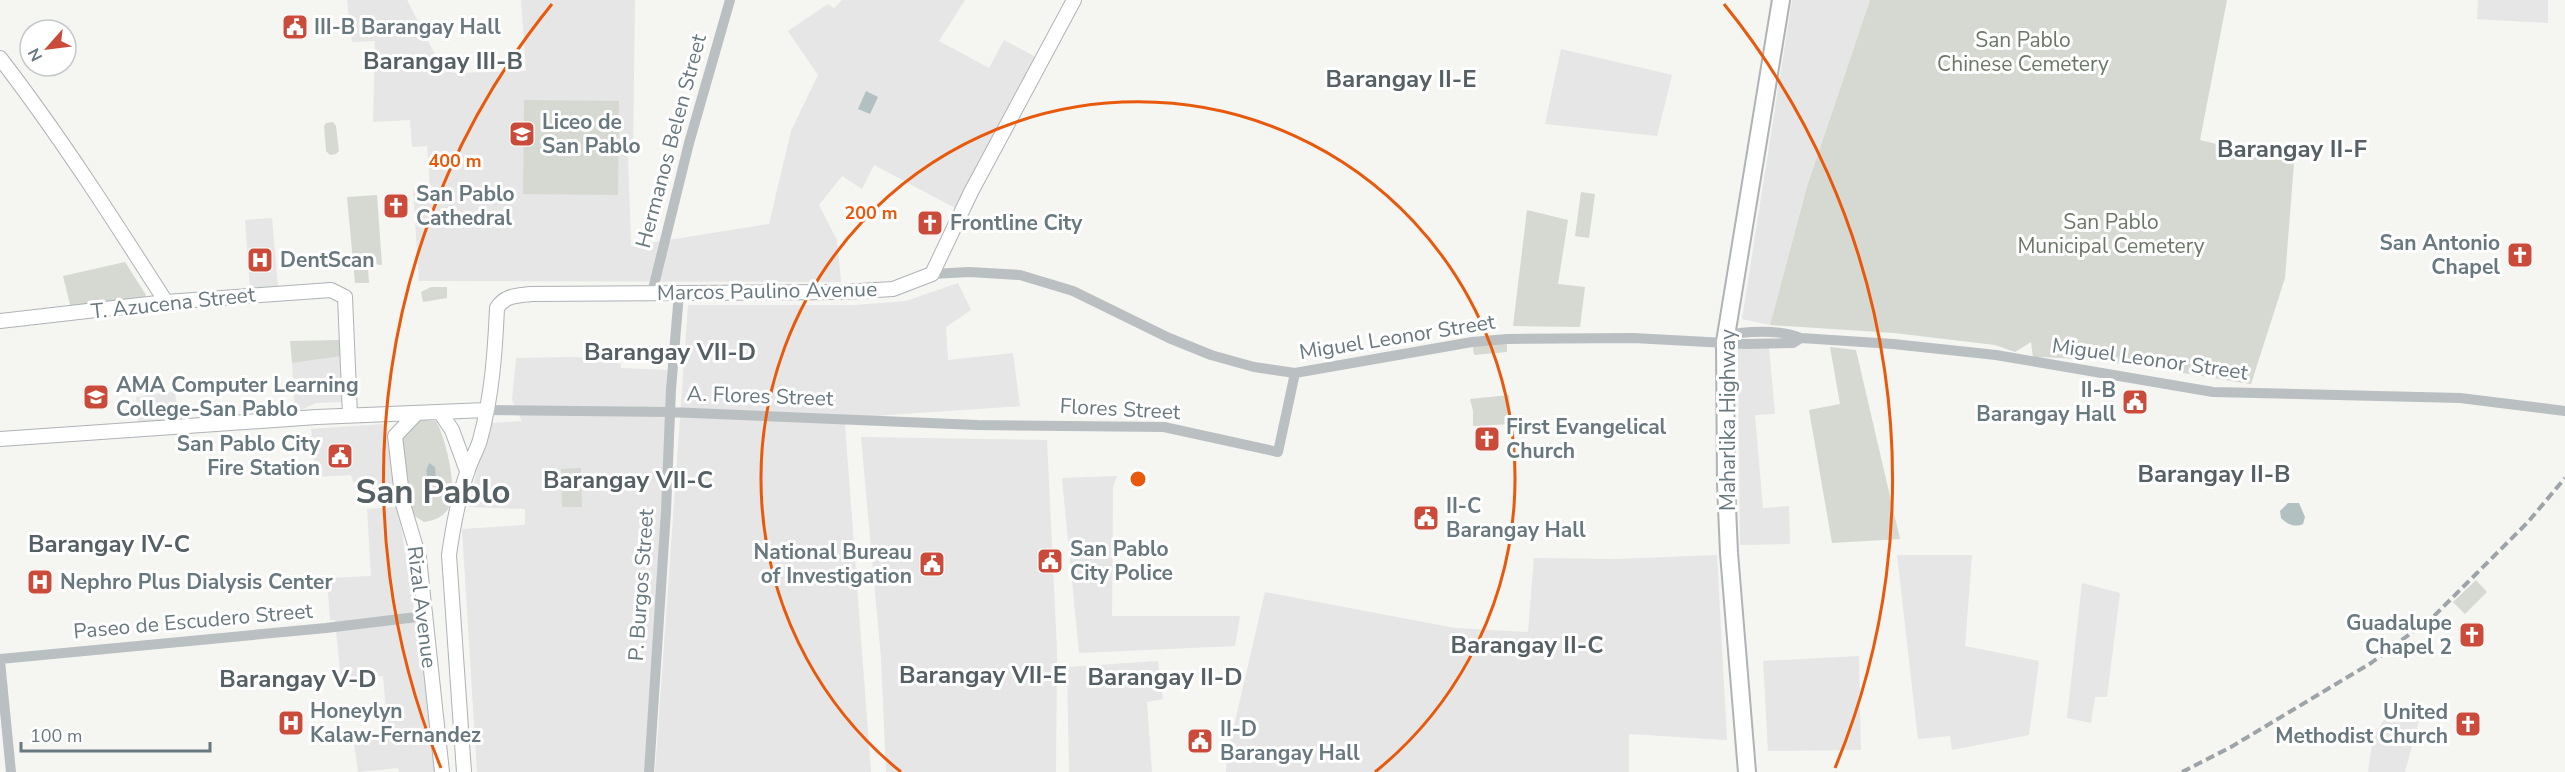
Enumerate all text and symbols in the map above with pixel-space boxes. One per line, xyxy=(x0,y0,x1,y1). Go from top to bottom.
public building icon: III-B Barangay Hall xyxy=(280,12,310,42)
place label: III-B Barangay Hall xyxy=(314,13,501,41)
north arrow xyxy=(18,18,78,78)
park label: San Pablo Chinese Cemetery xyxy=(1937,26,2109,78)
street label: Hermanos Belen Street xyxy=(629,30,713,251)
text: N xyxy=(23,44,48,65)
district label: Barangay III-B xyxy=(363,45,523,77)
district label: Barangay II-E xyxy=(1326,63,1476,95)
place label: Liceo de San Pablo xyxy=(542,108,641,160)
school or university icon: Liceo de San Pablo xyxy=(507,119,537,149)
district label: Barangay II-F xyxy=(2217,133,2367,165)
text: 400 m xyxy=(428,149,482,173)
place label: San Pablo Cathedral xyxy=(416,180,515,232)
church icon: San Pablo Cathedral xyxy=(381,191,411,221)
text: 200 m xyxy=(844,201,898,225)
church icon: Frontline City xyxy=(915,208,945,238)
park label: San Pablo Municipal Cemetery xyxy=(2017,208,2205,260)
place label: Frontline City xyxy=(950,209,1083,237)
place label: San Antonio Chapel xyxy=(2380,229,2500,281)
church icon: San Antonio Chapel xyxy=(2505,240,2535,270)
hospital icon: DentScan xyxy=(245,245,275,275)
place label: DentScan xyxy=(280,246,375,274)
street label: Marcos Paulino Avenue xyxy=(657,275,877,307)
street label: T. Azucena Street xyxy=(90,280,257,326)
street label: Miguel Leonor Street xyxy=(1297,308,1497,366)
street label: Maharlika Highway xyxy=(1714,329,1742,511)
street label: Miguel Leonor Street xyxy=(2050,331,2250,387)
district label: Barangay VII-D xyxy=(584,336,756,368)
place label: AMA Computer Learning College-San Pablo xyxy=(116,371,359,423)
place label: II-B Barangay Hall xyxy=(1976,376,2116,428)
street label: A. Flores Street xyxy=(686,379,834,413)
school or university icon: AMA Computer Learning College-San Pablo xyxy=(81,382,111,412)
public building icon: II-B Barangay Hall xyxy=(2120,387,2150,417)
street label: Flores Street xyxy=(1059,392,1182,426)
place label: First Evangelical Church xyxy=(1506,413,1667,465)
church icon: First Evangelical Church xyxy=(1472,424,1502,454)
place label: San Pablo City Fire Station xyxy=(177,430,321,482)
public building icon: San Pablo City Fire Station xyxy=(325,441,355,471)
district label: Barangay II-B xyxy=(2137,458,2291,490)
district label: Barangay VII-C xyxy=(543,464,713,496)
centre of rings xyxy=(1128,469,1148,489)
district label: San Pablo xyxy=(355,470,511,515)
place label: II-C Barangay Hall xyxy=(1446,492,1586,544)
public building icon: II-C Barangay Hall xyxy=(1411,503,1441,533)
street label: P. Burgos Street xyxy=(622,507,660,662)
district label: Barangay IV-C xyxy=(28,528,190,560)
place label: San Pablo City Police xyxy=(1070,535,1173,587)
place label: National Bureau of Investigation xyxy=(753,538,912,590)
street label: Rizal Avenue xyxy=(401,544,443,670)
public building icon: San Pablo City Police xyxy=(1035,546,1065,576)
public building icon: National Bureau of Investigation xyxy=(917,549,947,579)
hospital icon: Nephro Plus Dialysis Center xyxy=(25,567,55,597)
place label: Nephro Plus Dialysis Center xyxy=(60,568,333,596)
street label: Paseo de Escudero Street xyxy=(72,597,314,645)
place label: Guadalupe Chapel 2 xyxy=(2346,609,2452,661)
church icon: Guadalupe Chapel 2 xyxy=(2457,620,2487,650)
district label: Barangay II-C xyxy=(1451,629,1603,661)
district label: Barangay VII-E xyxy=(899,659,1067,691)
district label: Barangay II-D xyxy=(1088,661,1242,693)
district label: Barangay V-D xyxy=(219,663,377,695)
place label: Honeylyn Kalaw-Fernandez xyxy=(310,697,481,749)
place label: United Methodist Church xyxy=(2275,698,2448,750)
hospital icon: Honeylyn Kalaw-Fernandez xyxy=(276,708,306,738)
church icon: United Methodist Church xyxy=(2453,709,2483,739)
scale bar xyxy=(21,715,210,753)
place label: II-D Barangay Hall xyxy=(1220,715,1360,767)
text: 100 m xyxy=(30,724,82,748)
public building icon: II-D Barangay Hall xyxy=(1185,726,1215,756)

